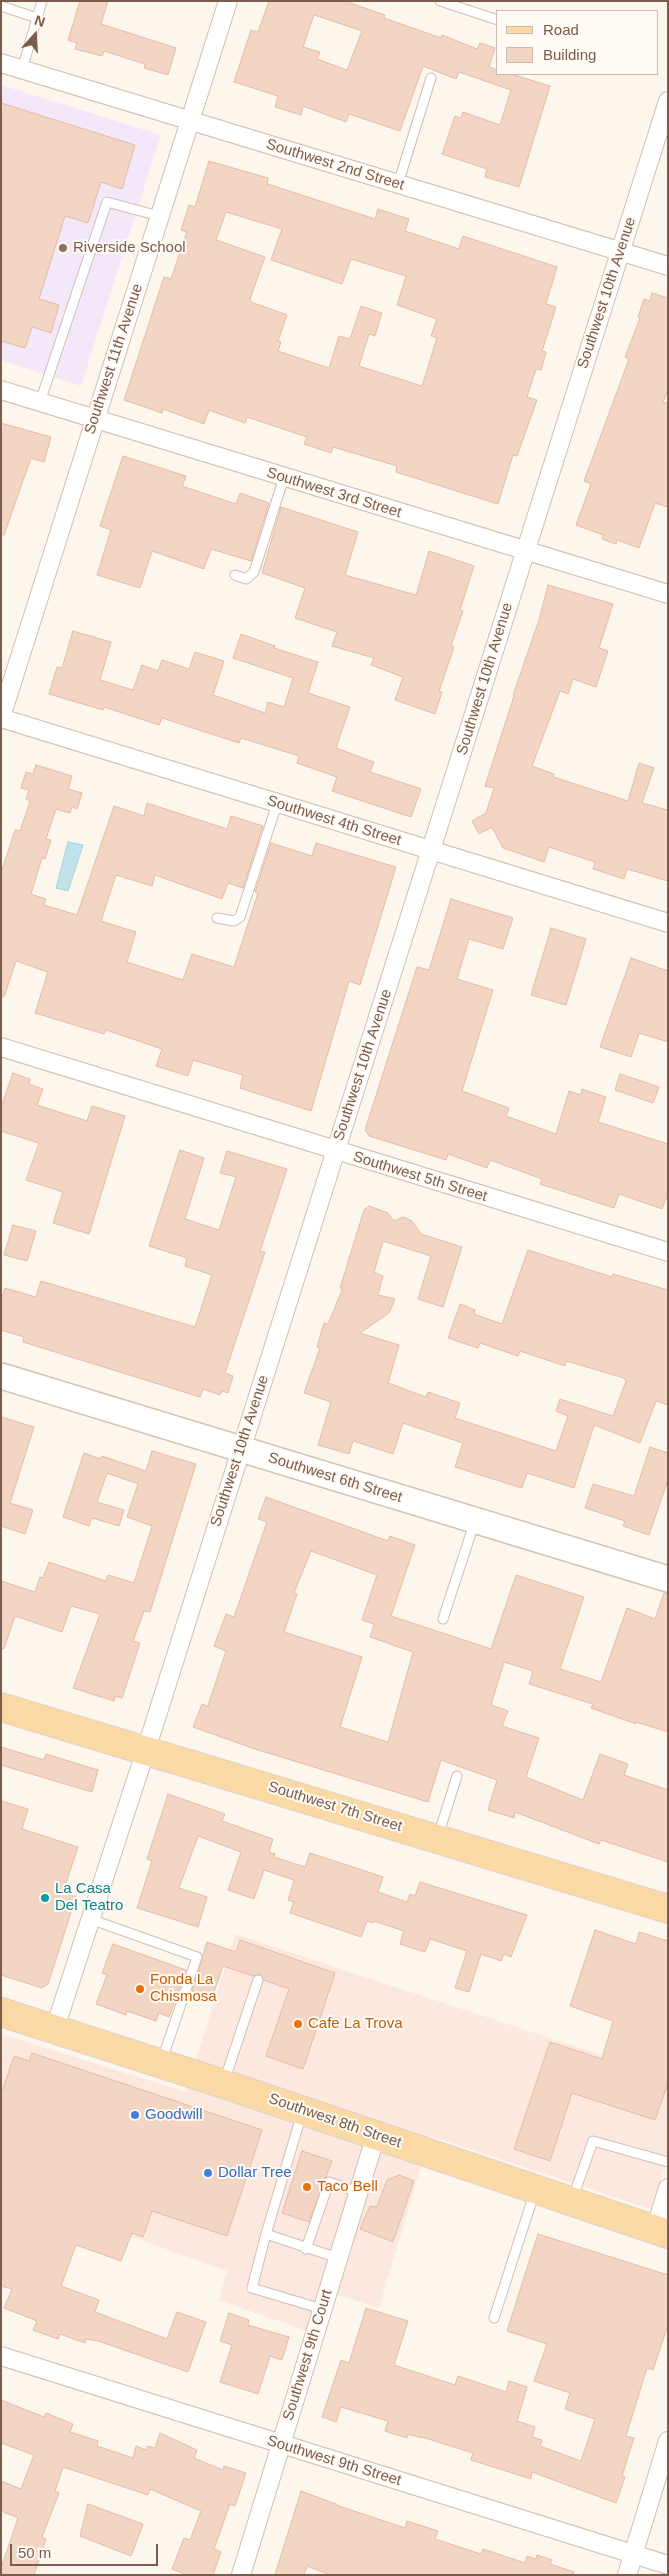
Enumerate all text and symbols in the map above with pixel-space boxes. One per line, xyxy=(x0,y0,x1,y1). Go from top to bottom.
north arrow xyxy=(10,10,60,60)
legend xyxy=(497,10,659,75)
text: N xyxy=(32,12,47,30)
text: Road xyxy=(543,21,579,38)
text: Building xyxy=(543,46,596,63)
street label: Southwest 2nd Street xyxy=(264,135,406,195)
street label: Southwest 10th Avenue xyxy=(574,215,640,371)
place label: Riverside School xyxy=(73,239,186,257)
marker: Riverside School xyxy=(57,242,69,254)
street label: Southwest 11th Avenue xyxy=(81,282,147,436)
street label: Southwest 3rd Street xyxy=(264,464,404,522)
street label: Southwest 10th Avenue xyxy=(453,601,517,757)
street label: Southwest 4th Street xyxy=(265,792,403,850)
street label: Southwest 10th Avenue xyxy=(330,987,396,1143)
street label: Southwest 5th Street xyxy=(351,1148,489,1206)
street label: Southwest 10th Avenue xyxy=(207,1373,273,1529)
street label: Southwest 6th Street xyxy=(266,1449,404,1507)
street label: Southwest 7th Street xyxy=(266,1778,404,1836)
place label: La Casa Del Teatro xyxy=(55,1880,123,1915)
marker: La Casa Del Teatro xyxy=(39,1892,51,1904)
place label: Fonda La Chismosa xyxy=(150,1971,217,2006)
marker: Fonda La Chismosa xyxy=(134,1983,146,1995)
place label: Cafe La Trova xyxy=(308,2015,402,2033)
marker: Cafe La Trova xyxy=(292,2018,304,2030)
street label: Southwest 8th Street xyxy=(266,2090,404,2152)
place label: Goodwill xyxy=(145,2106,203,2124)
marker: Goodwill xyxy=(129,2109,141,2121)
place label: Dollar Tree xyxy=(218,2164,292,2182)
marker: Dollar Tree xyxy=(202,2167,214,2179)
place label: Taco Bell xyxy=(317,2178,378,2196)
marker: Taco Bell xyxy=(301,2181,313,2193)
street label: Southwest 9th Court xyxy=(280,2287,336,2423)
street label: Southwest 9th Street xyxy=(265,2432,403,2490)
scale bar xyxy=(12,2534,160,2566)
text: 50 m xyxy=(18,2544,51,2561)

